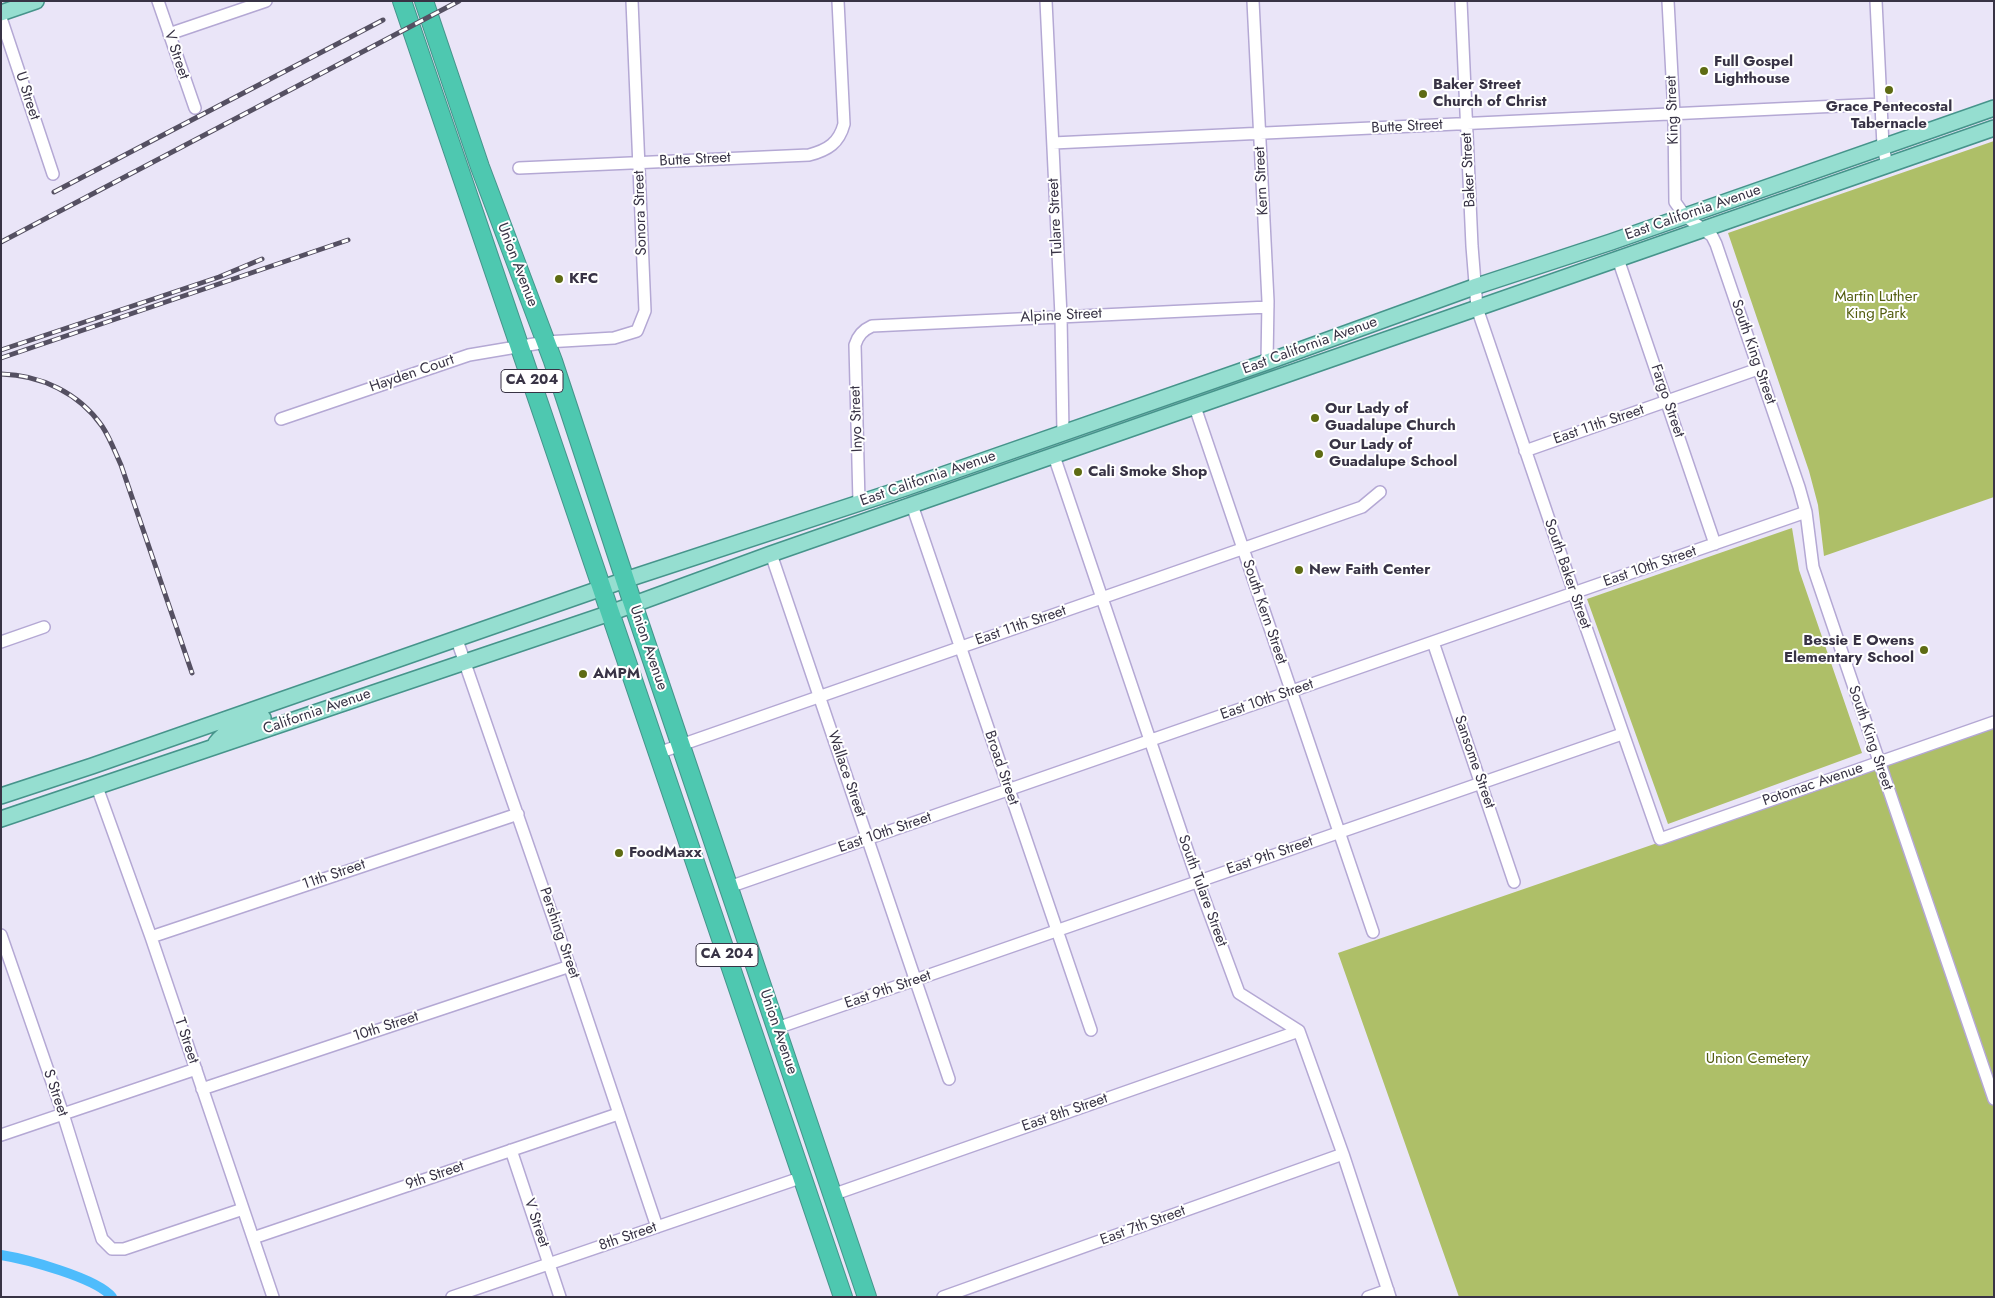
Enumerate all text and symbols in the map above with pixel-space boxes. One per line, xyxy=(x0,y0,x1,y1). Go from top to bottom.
street label: V Street xyxy=(159,28,193,82)
place label: Full Gospel Lighthouse xyxy=(1714,53,1793,88)
marker: Full Gospel Lighthouse xyxy=(1698,65,1710,77)
street label: U Street xyxy=(11,70,43,122)
street label: King Street xyxy=(1663,75,1683,145)
place label: Baker Street Church of Christ xyxy=(1433,76,1547,111)
marker: Grace Pentecostal Tabernacle xyxy=(1883,84,1895,96)
marker: Baker Street Church of Christ xyxy=(1417,88,1429,100)
place label: Grace Pentecostal Tabernacle xyxy=(1826,98,1952,133)
street label: Butte Street xyxy=(1371,116,1443,138)
street label: Baker Street xyxy=(1458,132,1480,208)
street label: Kern Street xyxy=(1251,146,1273,216)
street label: Butte Street xyxy=(659,149,731,171)
street label: Sonora Street xyxy=(631,170,651,256)
street label: Tulare Street xyxy=(1045,178,1067,256)
street label: East California Avenue xyxy=(1623,181,1763,245)
street label: Union Avenue xyxy=(493,220,541,310)
place label: KFC xyxy=(569,270,598,288)
marker: KFC xyxy=(553,273,565,285)
park label: Martin Luther King Park xyxy=(1834,288,1918,323)
street label: South King Street xyxy=(1727,297,1779,407)
street label: Alpine Street xyxy=(1020,305,1102,327)
street label: East California Avenue xyxy=(1240,313,1380,379)
street label: Hayden Court xyxy=(367,351,457,397)
street label: Fargo Street xyxy=(1646,362,1688,440)
road number: CA 204 xyxy=(501,370,563,392)
street label: Inyo Street xyxy=(847,386,867,452)
place label: Our Lady of Guadalupe Church xyxy=(1325,400,1456,435)
street label: East 11th Street xyxy=(1551,401,1647,449)
marker: Our Lady of Guadalupe Church xyxy=(1309,412,1321,424)
place label: Our Lady of Guadalupe School xyxy=(1329,436,1457,471)
street label: East California Avenue xyxy=(858,447,998,511)
marker: Our Lady of Guadalupe School xyxy=(1313,448,1325,460)
place label: Cali Smoke Shop xyxy=(1088,463,1207,481)
marker: Cali Smoke Shop xyxy=(1072,466,1084,478)
street label: South Baker Street xyxy=(1540,517,1594,631)
street label: East 10th Street xyxy=(1601,543,1699,591)
street label: South Kern Street xyxy=(1238,557,1290,667)
place label: New Faith Center xyxy=(1309,561,1430,579)
marker: New Faith Center xyxy=(1293,564,1305,576)
street label: East 11th Street xyxy=(973,602,1069,650)
street label: Union Avenue xyxy=(625,603,671,693)
place label: Bessie E Owens Elementary School xyxy=(1784,632,1914,667)
marker: Bessie E Owens Elementary School xyxy=(1918,644,1930,656)
place label: AMPM xyxy=(593,665,640,683)
marker: AMPM xyxy=(577,668,589,680)
street label: East 10th Street xyxy=(1218,676,1316,724)
street label: South King Street xyxy=(1844,683,1896,793)
street label: California Avenue xyxy=(261,685,373,739)
street label: Sansome Street xyxy=(1450,713,1498,811)
street label: Broad Street xyxy=(980,728,1022,808)
street label: Wallace Street xyxy=(823,729,869,819)
street label: Potomac Avenue xyxy=(1760,759,1866,811)
street label: East 10th Street xyxy=(836,809,934,857)
street label: South Tulare Street xyxy=(1173,833,1231,949)
street label: East 9th Street xyxy=(1225,833,1315,879)
place label: FoodMaxx xyxy=(629,844,702,862)
marker: FoodMaxx xyxy=(613,847,625,859)
street label: 11th Street xyxy=(300,856,368,894)
street label: Pershing Street xyxy=(535,885,583,981)
road number: CA 204 xyxy=(696,944,758,966)
street label: East 9th Street xyxy=(843,967,933,1013)
street label: Union Avenue xyxy=(755,987,801,1077)
street label: 10th Street xyxy=(351,1008,421,1046)
street label: T Street xyxy=(170,1016,202,1066)
park label: Union Cemetery xyxy=(1706,1050,1808,1068)
street label: S Street xyxy=(39,1067,71,1119)
street label: East 8th Street xyxy=(1020,1090,1110,1136)
street label: 9th Street xyxy=(404,1158,466,1194)
street label: V Street xyxy=(519,1196,553,1250)
street label: East 7th Street xyxy=(1098,1202,1188,1250)
street label: 8th Street xyxy=(597,1219,659,1255)

